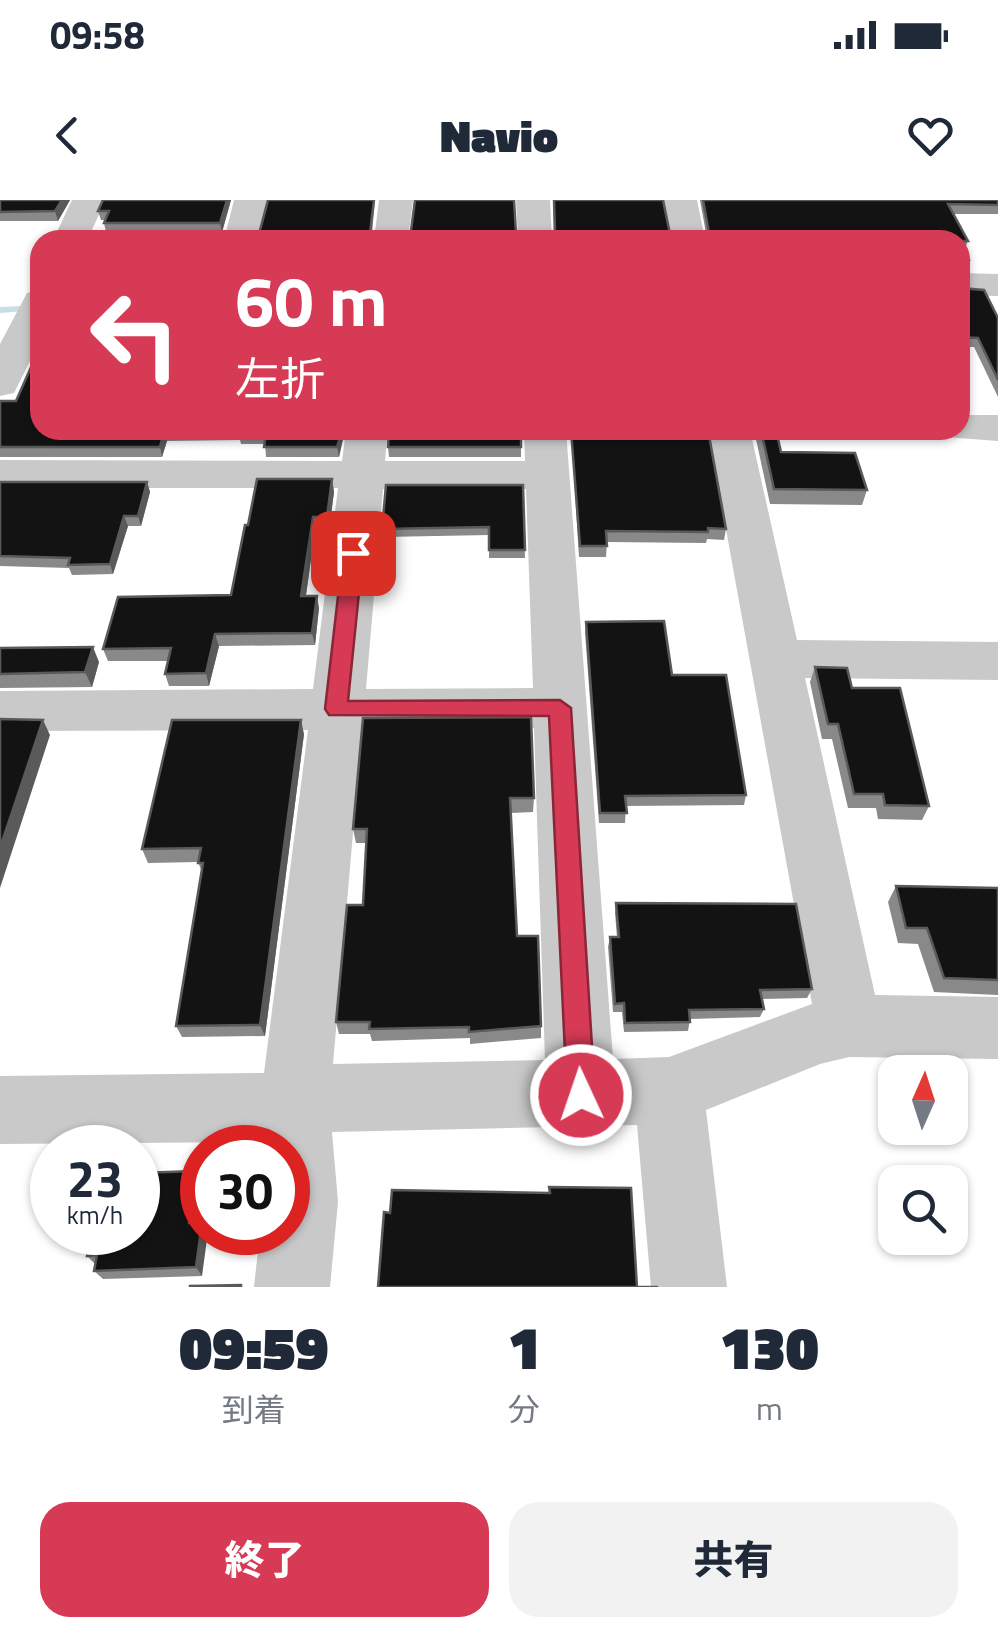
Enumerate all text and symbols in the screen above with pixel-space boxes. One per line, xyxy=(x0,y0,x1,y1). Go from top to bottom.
text: 09:58 xyxy=(50,6,145,64)
text: Navio xyxy=(440,101,558,169)
icon: back xyxy=(40,108,95,163)
icon: heart xyxy=(903,108,958,163)
text: 60 m xyxy=(235,247,388,353)
icon: left xyxy=(70,270,200,400)
text: 左折 xyxy=(235,344,325,412)
pin xyxy=(311,511,396,596)
icon: arrive xyxy=(326,526,381,581)
position arrow xyxy=(529,1043,633,1147)
north arrow xyxy=(878,1055,968,1145)
map controls xyxy=(878,1055,968,1255)
speed limit sign: 30 xyxy=(180,1125,310,1255)
text: 23 xyxy=(67,1140,123,1216)
button: search xyxy=(878,1165,968,1255)
text: km/h xyxy=(67,1196,123,1234)
text: 09:59 xyxy=(179,1301,328,1392)
text: 1 xyxy=(508,1301,541,1392)
text: 130 xyxy=(720,1301,819,1392)
text: m xyxy=(756,1384,783,1432)
text: 到着 xyxy=(222,1385,286,1433)
text: 分 xyxy=(508,1385,540,1433)
button: 終了 xyxy=(40,1502,489,1617)
button: 共有 xyxy=(509,1502,958,1617)

